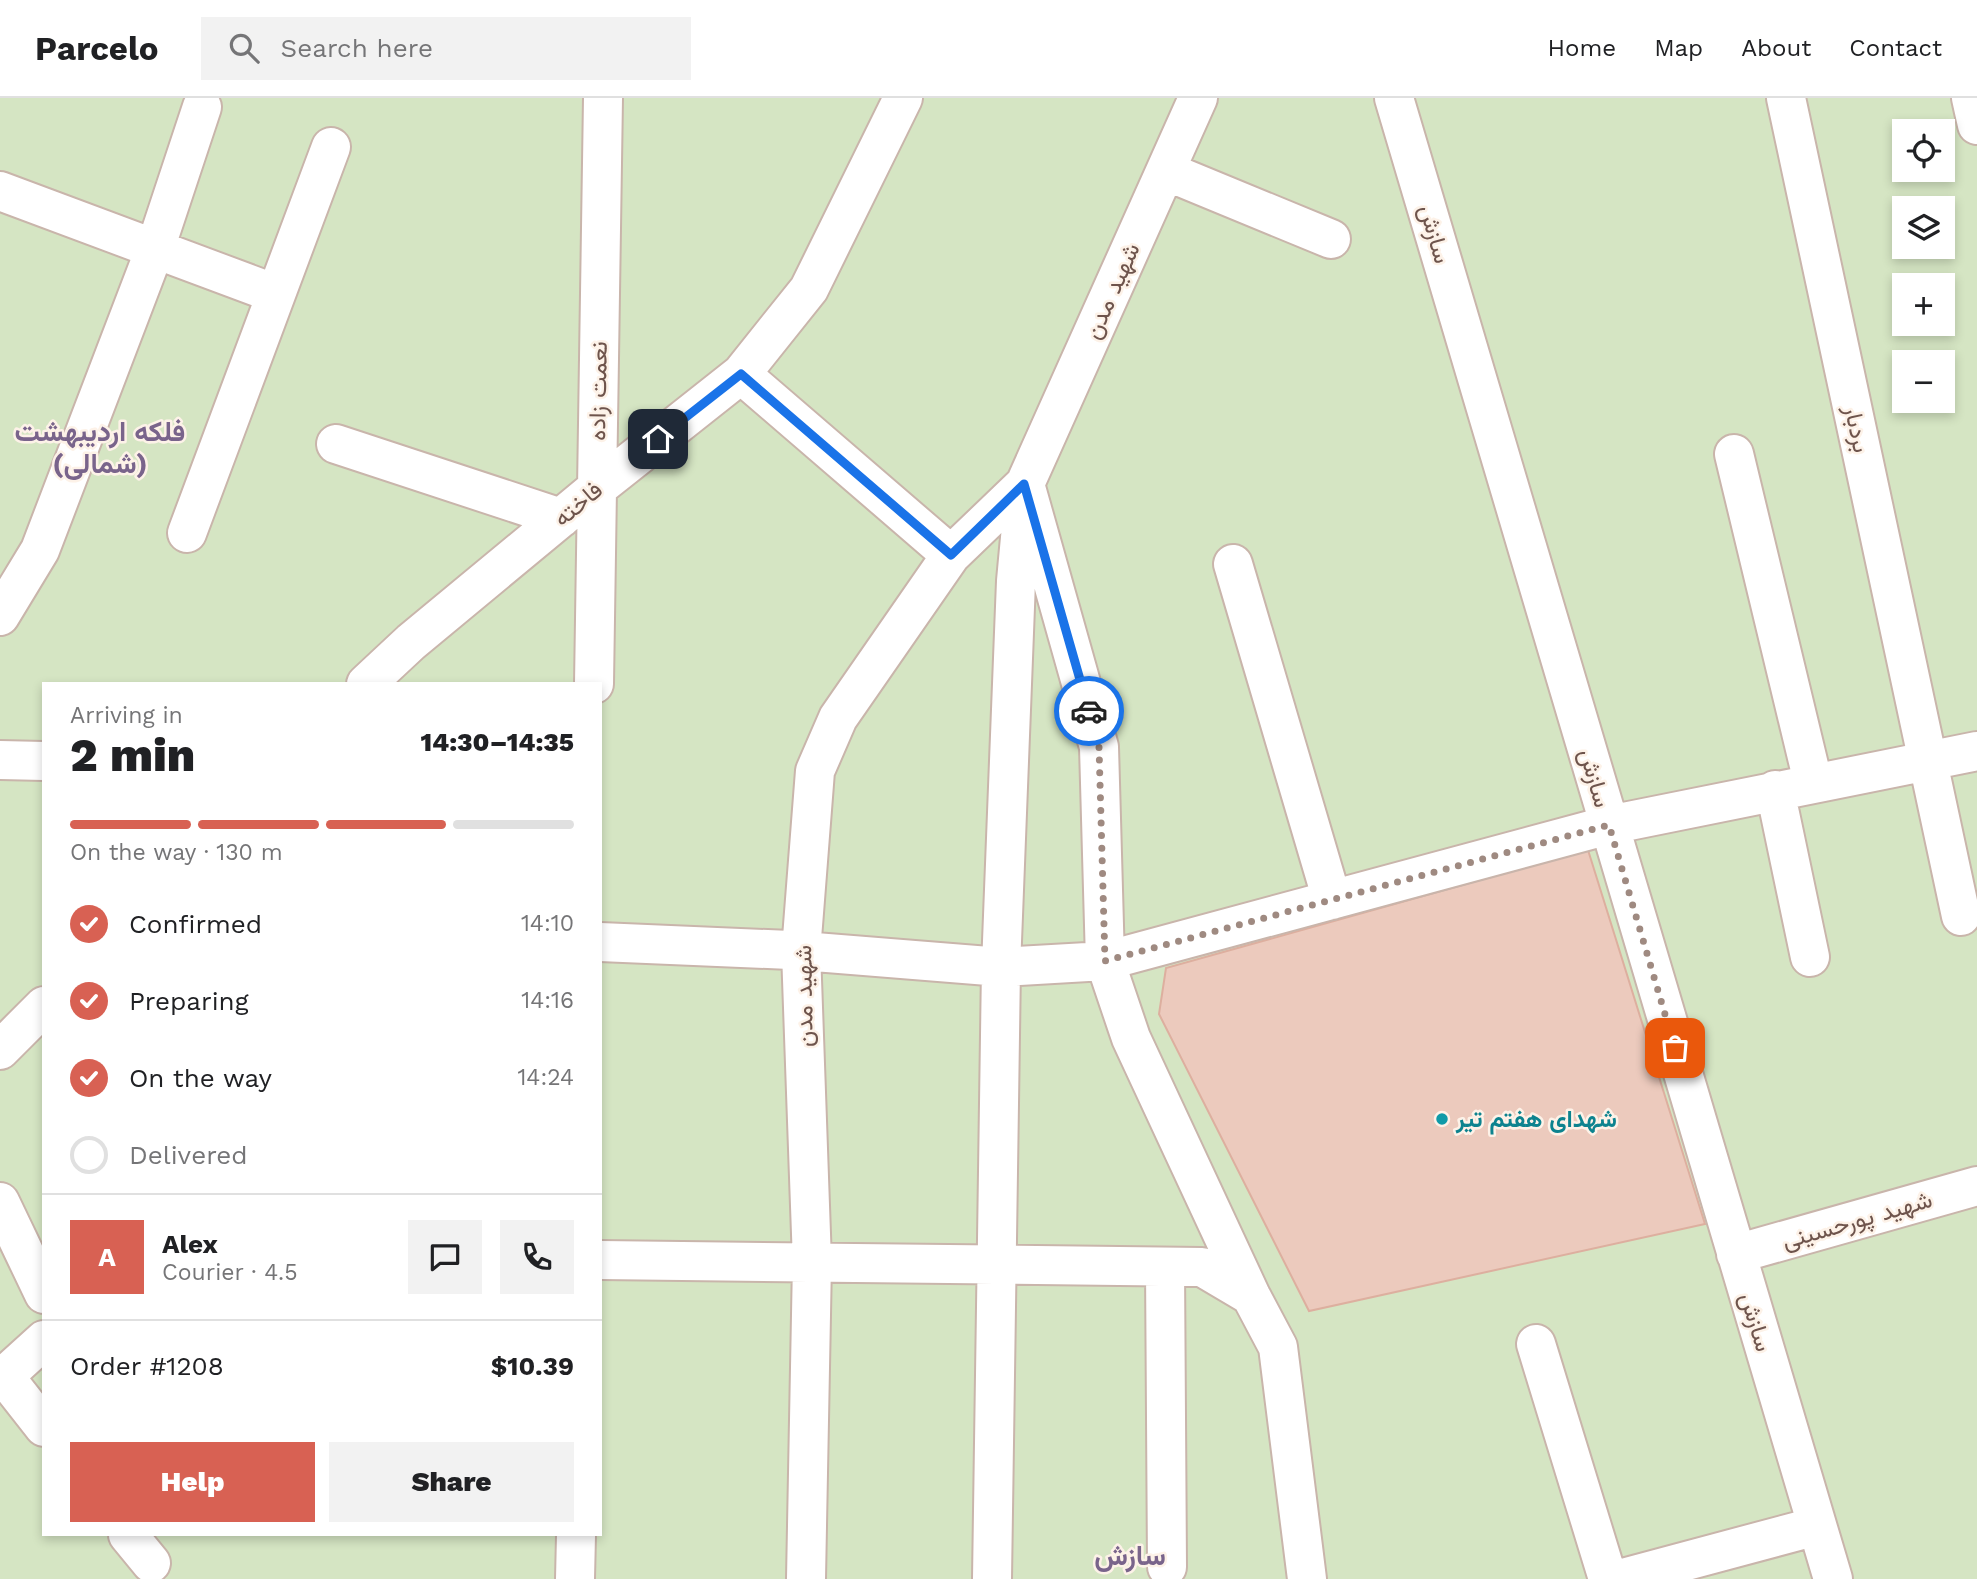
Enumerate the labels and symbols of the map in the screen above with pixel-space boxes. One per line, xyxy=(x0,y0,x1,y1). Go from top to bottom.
street label: سازش xyxy=(1412,201,1457,267)
street label: شهید مدن xyxy=(1078,239,1147,344)
street label: نعمت زاده xyxy=(583,341,614,441)
street label: بردبار xyxy=(1837,402,1876,455)
pin xyxy=(628,409,688,469)
district label: فلکه اردیبهشت (شمالی) xyxy=(15,415,185,480)
street label: فاخته xyxy=(548,476,608,532)
courier xyxy=(1054,676,1124,746)
street label: سازش xyxy=(1572,745,1617,811)
street label: شهید مدن xyxy=(789,945,820,1047)
pin xyxy=(1645,1018,1705,1078)
place label: شهدای هفتم تیر xyxy=(1455,1105,1617,1135)
marker: شهدای هفتم تیر xyxy=(1434,1111,1450,1127)
street label: شهید پورحسینی xyxy=(1779,1185,1936,1257)
street label: سازش xyxy=(1733,1289,1778,1355)
district label: سازش xyxy=(1094,1539,1166,1573)

